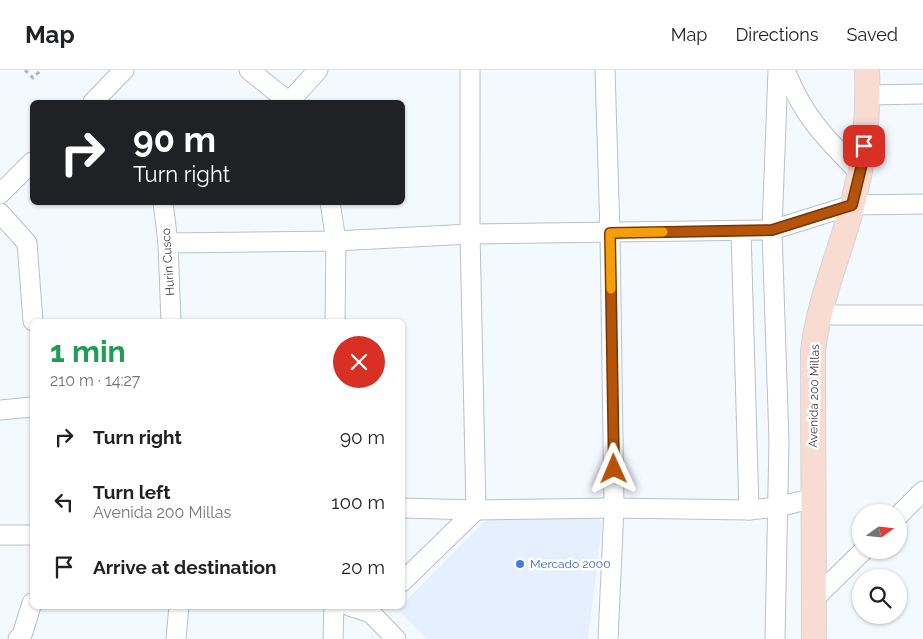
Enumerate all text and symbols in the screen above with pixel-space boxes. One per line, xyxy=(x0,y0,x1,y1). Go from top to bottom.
text: Map xyxy=(25,20,75,49)
text: Map xyxy=(671,24,707,45)
text: Directions xyxy=(735,24,819,45)
text: Saved xyxy=(847,24,898,45)
text: 90 m xyxy=(133,119,216,160)
icon: right xyxy=(50,120,115,185)
pin xyxy=(843,125,885,167)
icon: arrive xyxy=(850,132,878,160)
text: Turn right xyxy=(133,161,230,187)
street label: Hurin Cusco xyxy=(159,228,177,296)
text: 1 min xyxy=(50,334,126,369)
button: close xyxy=(333,336,385,388)
street label: Avenida 200 Millas xyxy=(806,344,822,448)
text: 210 m · 14:27 xyxy=(50,371,140,390)
icon: right xyxy=(50,423,78,451)
text: Turn right xyxy=(93,426,182,448)
text: 90 m xyxy=(340,426,385,448)
position arrow xyxy=(587,442,639,494)
text: Turn left xyxy=(93,481,170,503)
icon: left xyxy=(50,488,78,516)
text: 100 m xyxy=(331,491,385,513)
text: Avenida 200 Millas xyxy=(93,503,231,522)
north arrow xyxy=(852,504,908,559)
map controls xyxy=(852,504,907,624)
icon: arrive xyxy=(50,553,78,581)
text: Arrive at destination xyxy=(93,556,277,578)
text: 20 m xyxy=(341,556,385,578)
place label: Mercado 2000 xyxy=(530,557,611,571)
marker: Mercado 2000 xyxy=(514,558,526,570)
button: search xyxy=(852,569,907,624)

